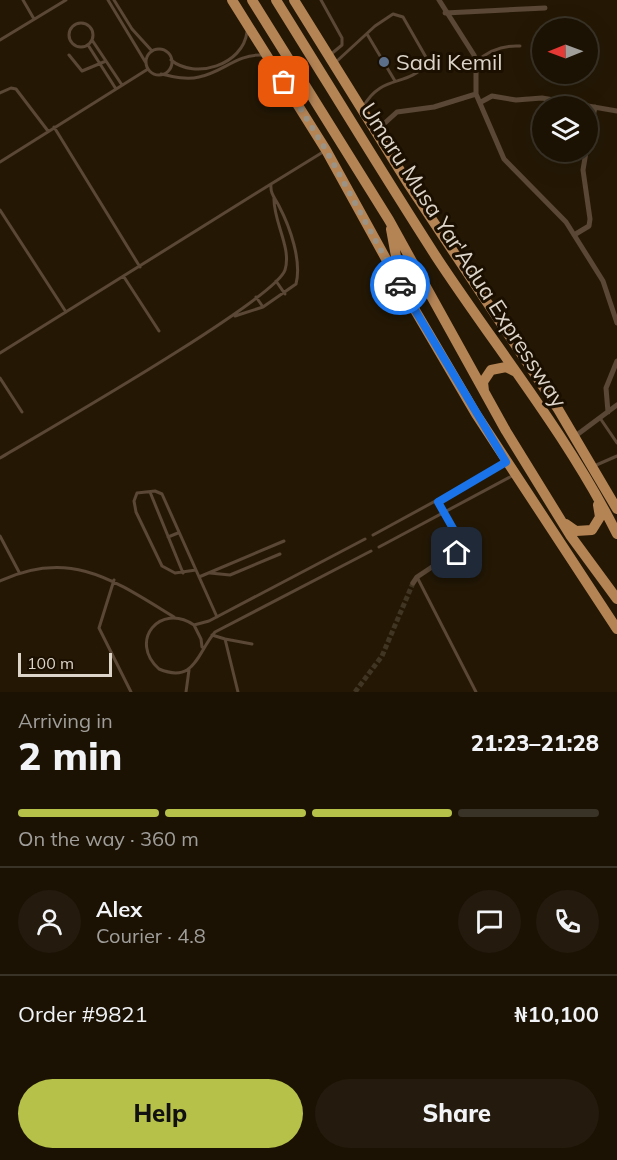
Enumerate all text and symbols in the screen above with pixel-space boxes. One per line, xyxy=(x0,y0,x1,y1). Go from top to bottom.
north arrow xyxy=(532,18,598,84)
map controls xyxy=(532,18,598,162)
place label: Sadi Kemil xyxy=(396,48,503,76)
marker: Sadi Kemil xyxy=(377,55,391,69)
pin xyxy=(258,56,309,107)
icon: bag xyxy=(267,65,300,98)
button: layers xyxy=(532,96,598,162)
street label: Umaru Musa Yar'Adua Expressway xyxy=(355,97,573,413)
courier xyxy=(370,255,430,315)
icon: car xyxy=(384,269,417,302)
pin xyxy=(431,527,482,578)
icon: home xyxy=(440,536,473,569)
scale bar xyxy=(18,650,112,678)
text: 100 m xyxy=(27,653,74,673)
text: Arriving in xyxy=(18,708,113,733)
text: 21:23–21:28 xyxy=(471,729,599,757)
text: 2 min xyxy=(18,731,123,780)
text: On the way · 360 m xyxy=(18,826,199,851)
button: person xyxy=(18,890,81,953)
button: chat xyxy=(458,890,521,953)
button: phone xyxy=(536,890,599,953)
text: Alex xyxy=(96,895,142,923)
text: Courier · 4.8 xyxy=(96,923,206,948)
text: Order #9821 xyxy=(18,1000,148,1028)
text: ₦10,100 xyxy=(514,1000,599,1028)
button: Help xyxy=(18,1079,303,1148)
button: Share xyxy=(315,1079,599,1148)

